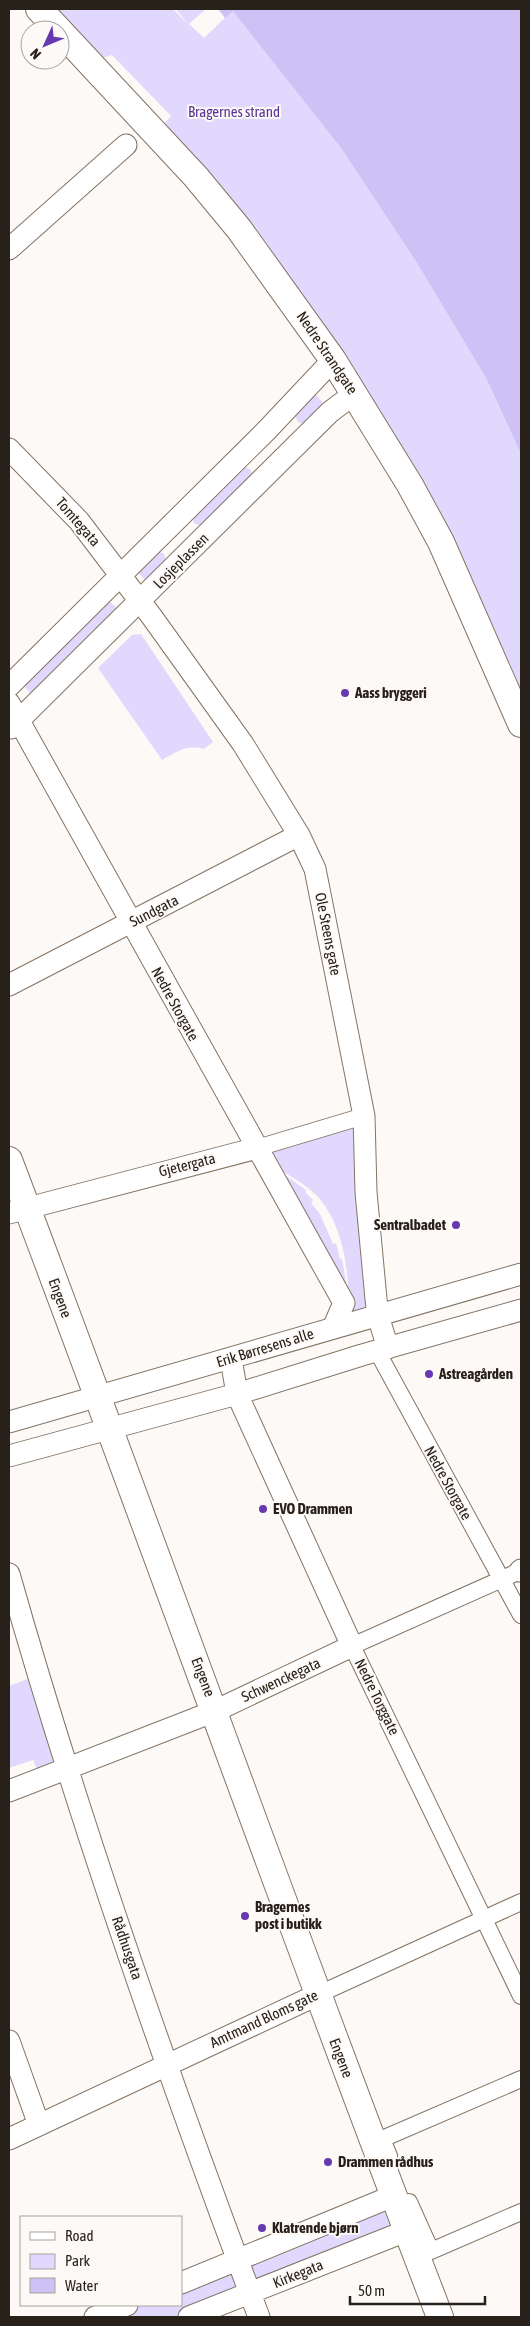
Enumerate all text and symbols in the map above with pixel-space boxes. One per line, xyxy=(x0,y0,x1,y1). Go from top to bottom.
north arrow xyxy=(20,20,70,70)
text: N xyxy=(27,46,44,63)
park label: Bragernes strand xyxy=(188,103,280,120)
street label: Nedre Strandgate xyxy=(293,308,361,398)
street label: Tomtegata xyxy=(53,494,104,550)
street label: Losjeplassen xyxy=(149,529,212,592)
place label: Aass bryggeri xyxy=(354,684,427,701)
marker: Aass bryggeri xyxy=(339,687,351,699)
street label: Sundgata xyxy=(127,891,181,930)
street label: Ole Steens gate xyxy=(312,891,345,977)
street label: Nedre Storgate xyxy=(148,964,203,1044)
street label: Gjetergata xyxy=(157,1149,217,1180)
place label: Sentralbadet xyxy=(374,1216,447,1233)
marker: Sentralbadet xyxy=(450,1219,462,1231)
street label: Engene xyxy=(46,1276,75,1320)
street label: Erik Børresens alle xyxy=(214,1325,316,1370)
place label: Astreagården xyxy=(438,1365,513,1382)
marker: Astreagården xyxy=(423,1368,435,1380)
street label: Nedre Storgate xyxy=(421,1443,476,1523)
place label: EVO Drammen xyxy=(273,1500,353,1517)
marker: EVO Drammen xyxy=(257,1503,269,1515)
street label: Schwenckegata xyxy=(239,1654,323,1705)
street label: Engene xyxy=(188,1655,219,1699)
street label: Nedre Torggate xyxy=(352,1656,403,1738)
place label: Bragernes post i butikk xyxy=(255,1898,322,1932)
marker: Bragernes post i butikk xyxy=(239,1910,251,1922)
street label: Rådhusgata xyxy=(109,1914,146,1982)
street label: Amtmand Bloms gate xyxy=(207,1986,321,2051)
street label: Engene xyxy=(326,2036,357,2080)
place label: Drammen rådhus xyxy=(338,2153,434,2170)
marker: Drammen rådhus xyxy=(322,2156,334,2168)
legend xyxy=(20,2216,182,2306)
place label: Klatrende bjørn xyxy=(272,2219,358,2236)
marker: Klatrende bjørn xyxy=(256,2222,268,2234)
text: Road xyxy=(65,2227,94,2244)
text: Park xyxy=(65,2252,90,2269)
street label: Kirkegata xyxy=(270,2256,325,2291)
scale bar xyxy=(350,2274,485,2306)
text: Water xyxy=(65,2277,98,2294)
text: 50 m xyxy=(358,2282,385,2299)

